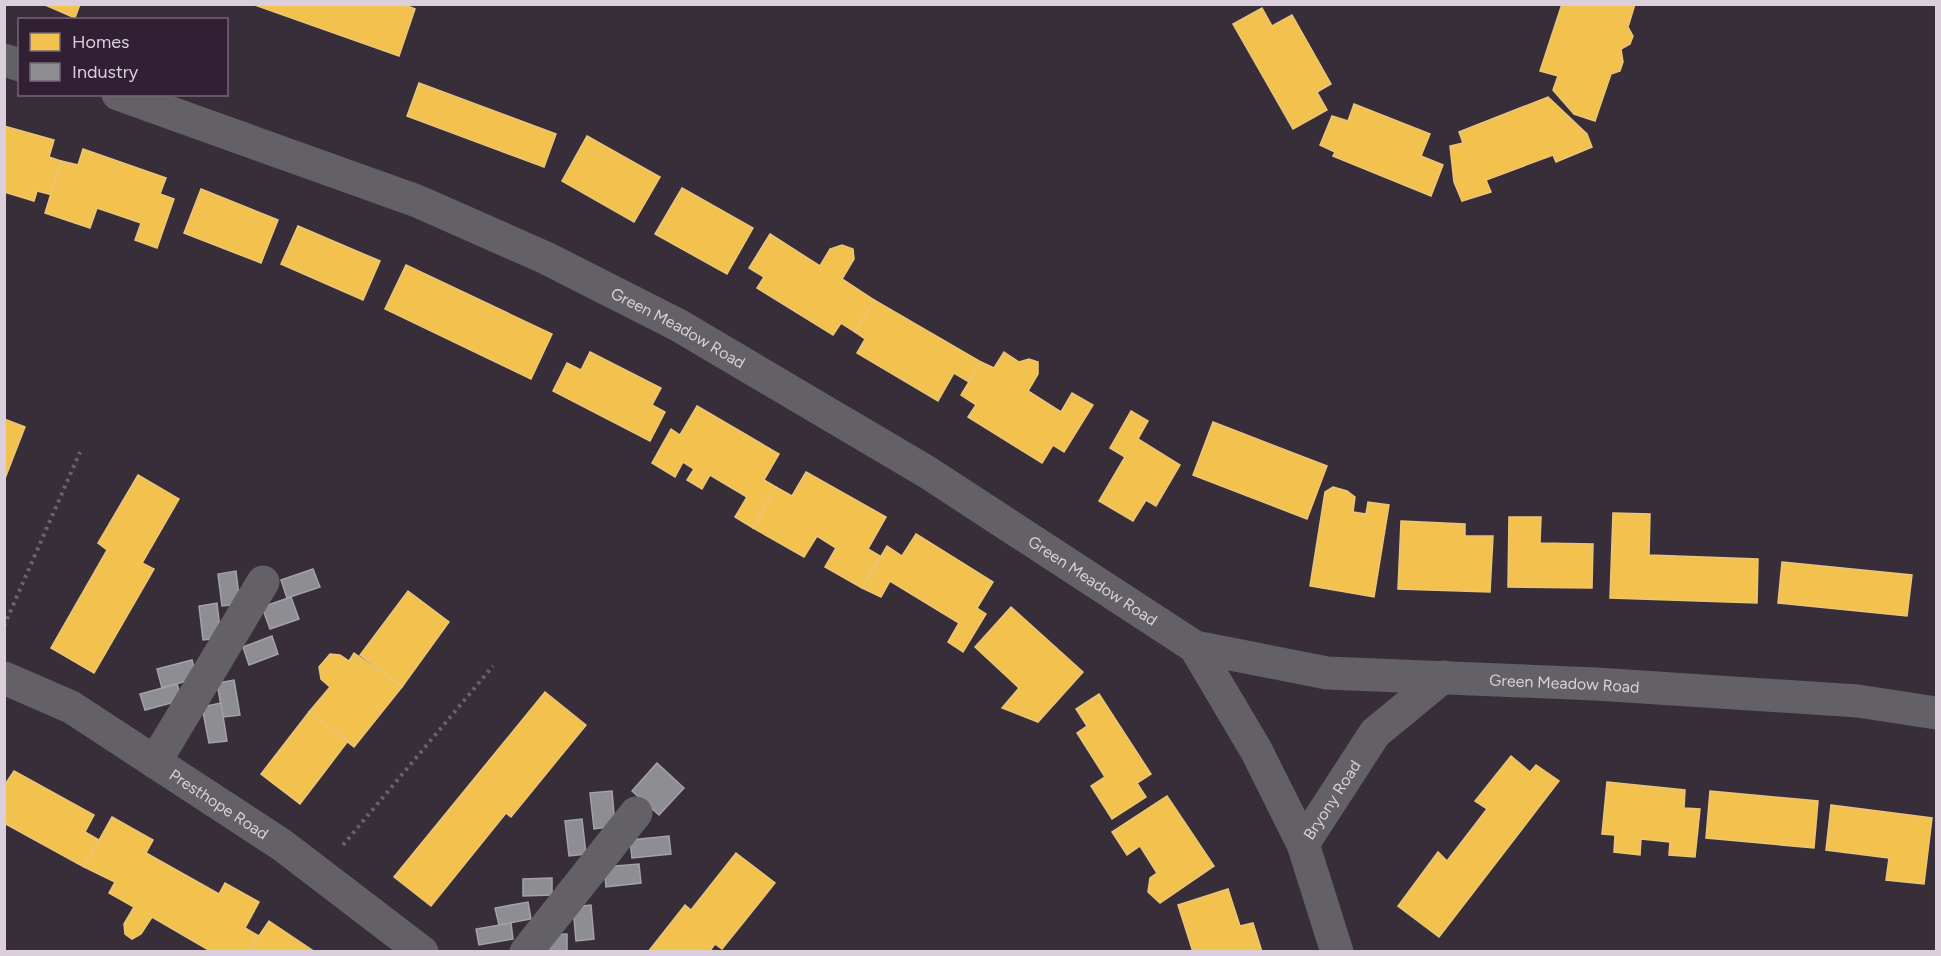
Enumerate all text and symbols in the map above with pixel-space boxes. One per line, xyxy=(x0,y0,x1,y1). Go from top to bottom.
legend xyxy=(18,18,228,96)
text: Homes xyxy=(72,31,130,53)
text: Industry xyxy=(72,61,139,83)
street label: Green Meadow Road xyxy=(608,283,749,372)
street label: Green Meadow Road xyxy=(1025,531,1161,629)
street label: Green Meadow Road xyxy=(1489,670,1640,696)
street label: Bryony Road xyxy=(1299,756,1364,843)
street label: Presthope Road xyxy=(166,765,272,843)

